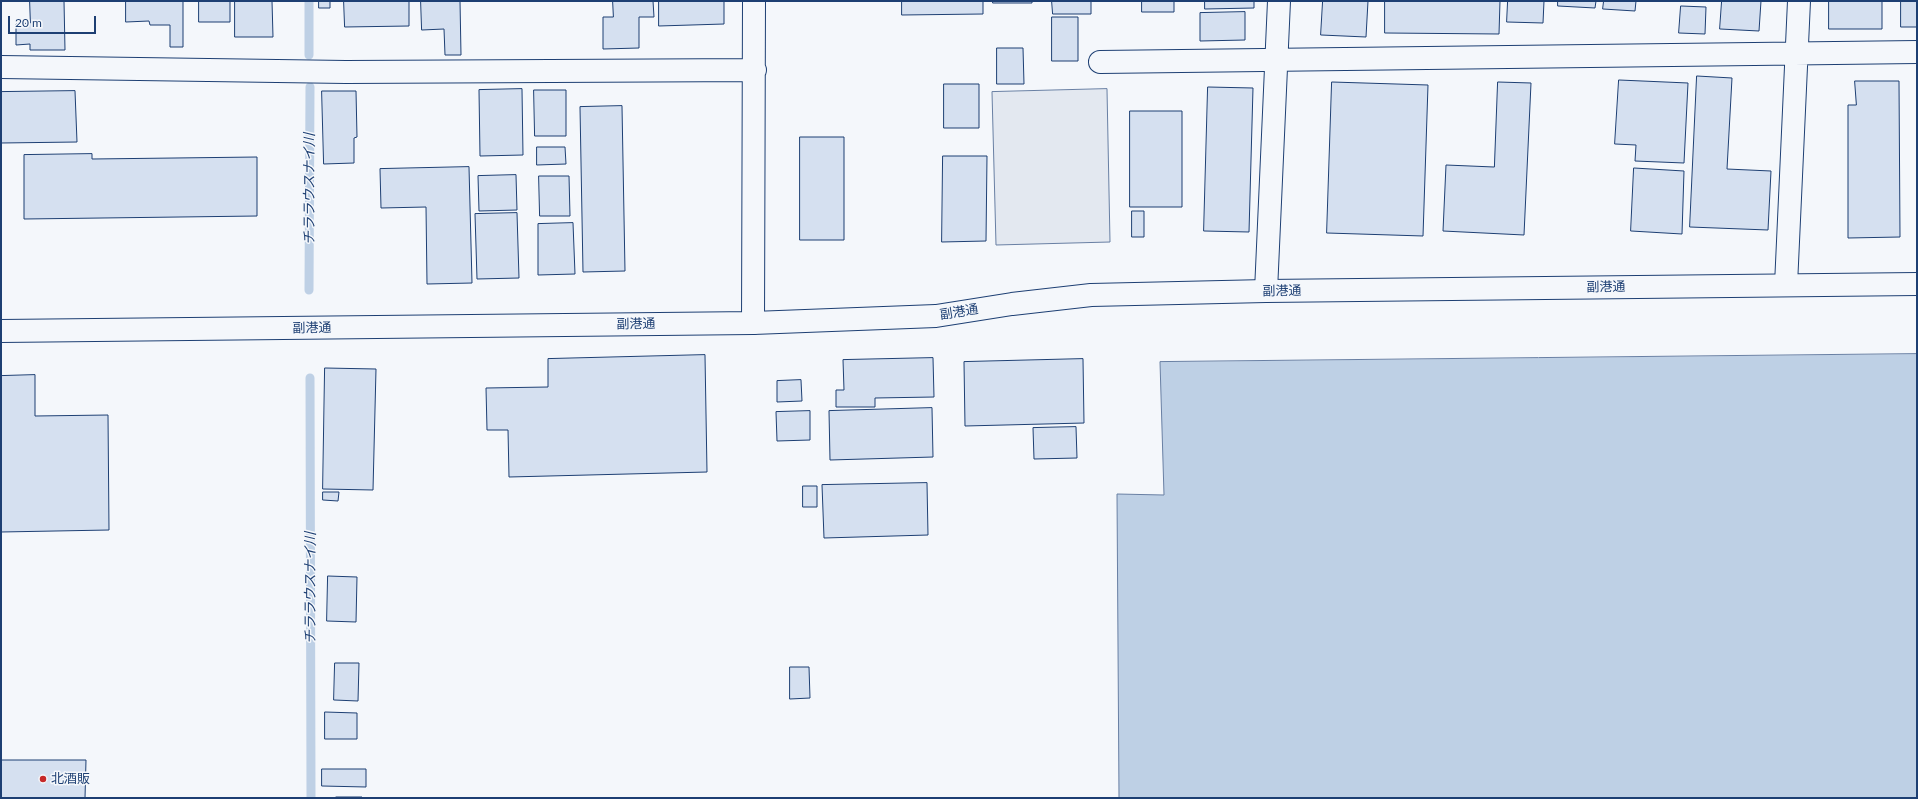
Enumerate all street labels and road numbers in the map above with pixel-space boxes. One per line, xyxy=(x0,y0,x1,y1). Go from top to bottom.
street label: 副港通 xyxy=(1586,279,1626,295)
street label: 副港通 xyxy=(1262,283,1302,299)
street label: 副港通 xyxy=(939,301,979,323)
street label: 副港通 xyxy=(616,316,656,332)
street label: 副港通 xyxy=(292,320,332,336)

